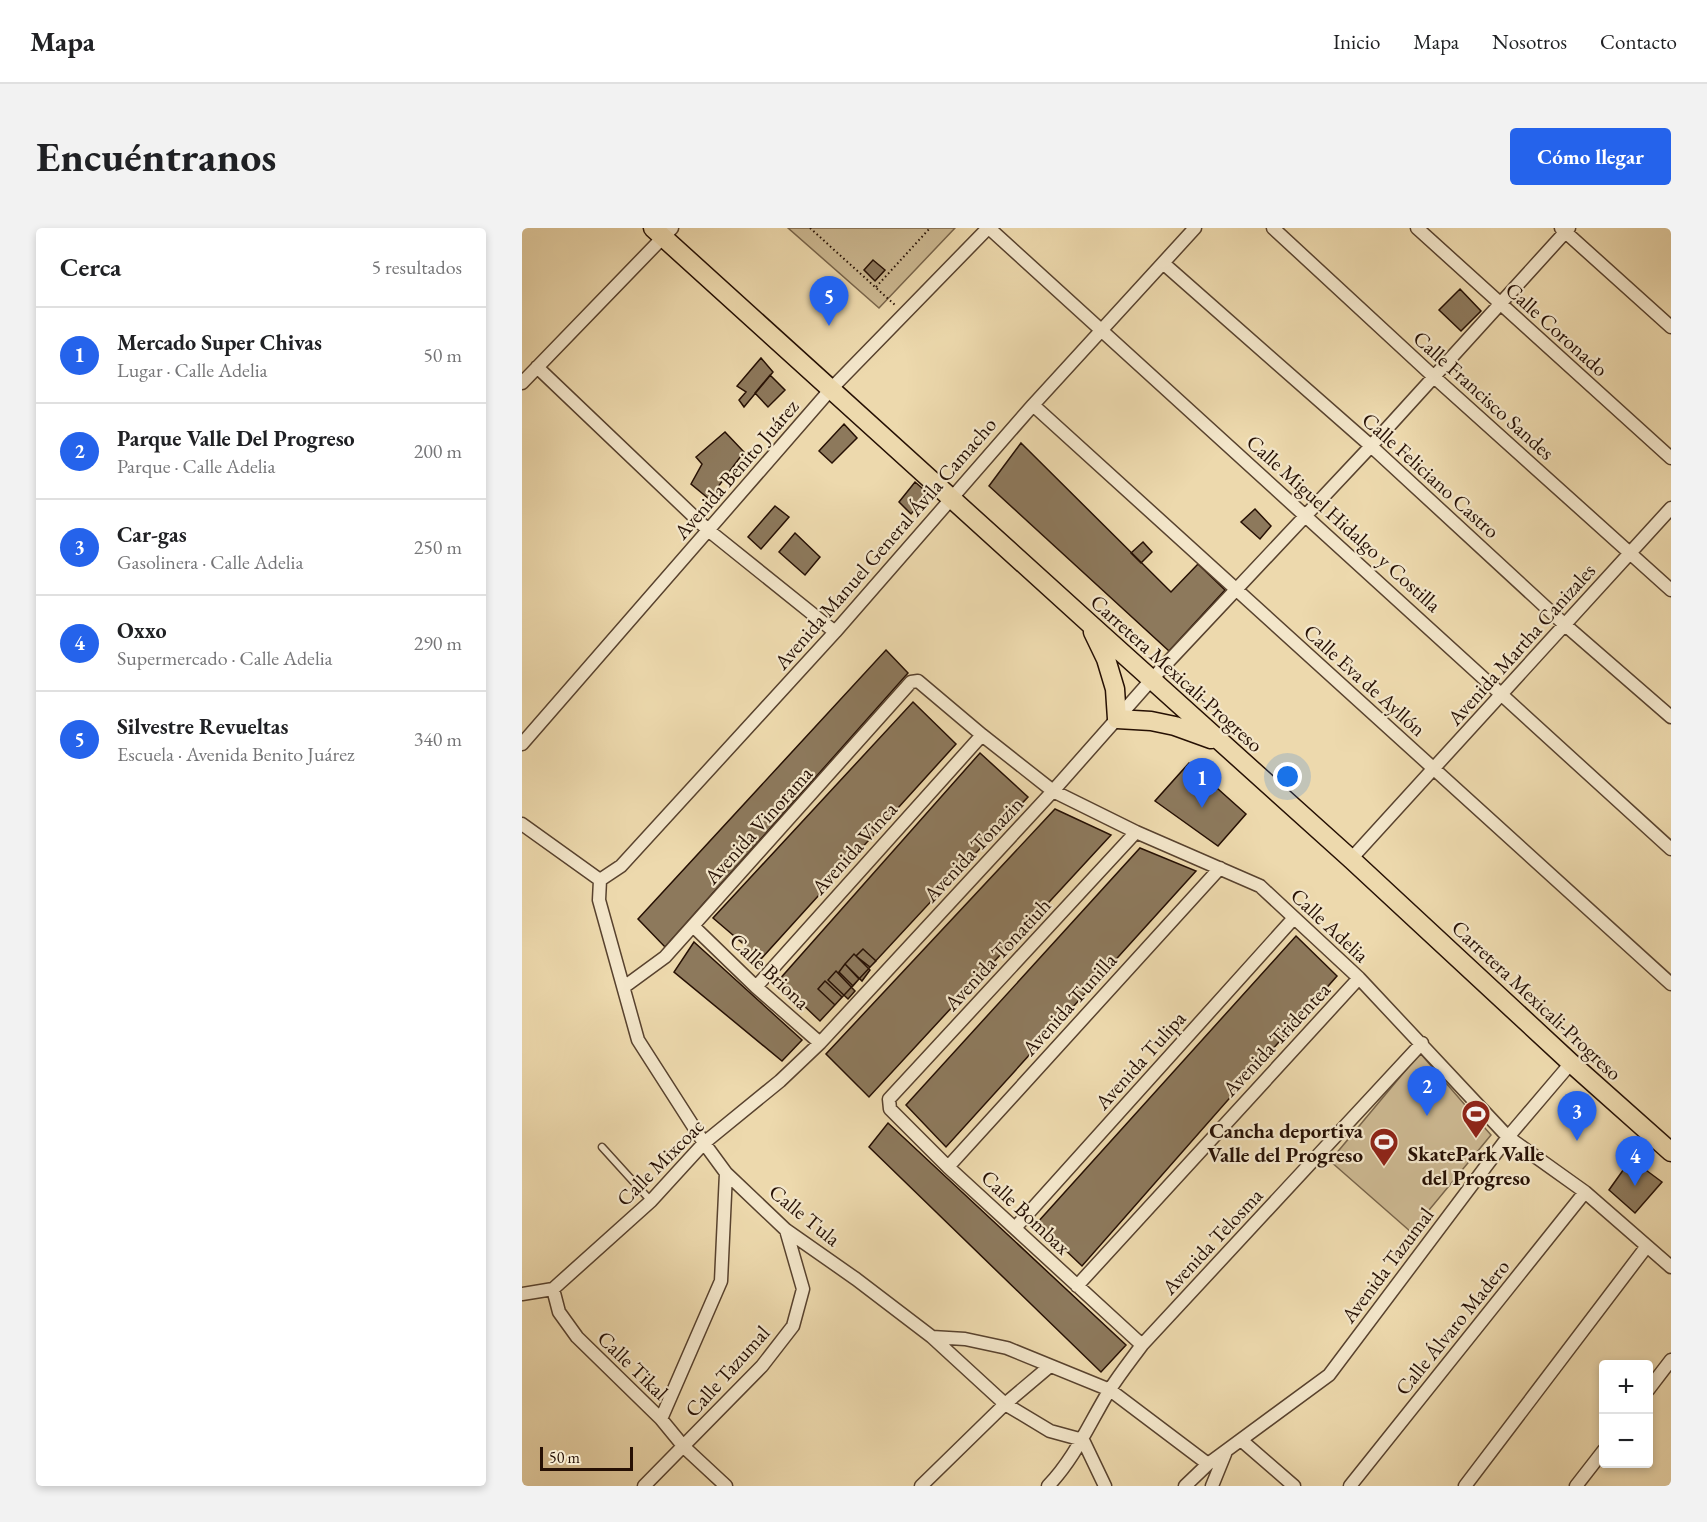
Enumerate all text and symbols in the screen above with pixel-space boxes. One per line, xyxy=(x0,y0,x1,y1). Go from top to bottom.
text: Mapa xyxy=(30,23,95,59)
text: Inicio xyxy=(1333,28,1380,55)
text: Mapa xyxy=(1413,28,1459,55)
text: Nosotros xyxy=(1492,28,1567,55)
text: Contacto xyxy=(1600,28,1677,55)
button: Cómo llegar xyxy=(1510,128,1671,185)
text: Encuéntranos xyxy=(36,129,276,184)
text: Cerca xyxy=(60,250,121,284)
text: 5 resultados xyxy=(371,254,462,280)
pin: 5 xyxy=(810,276,848,326)
street label: Calle Coronado xyxy=(1500,276,1614,382)
street label: Calle Francisco Sandes xyxy=(1408,324,1560,466)
text: Mercado Super Chivas xyxy=(117,328,322,357)
text: 1 xyxy=(74,342,85,368)
text: 50 m xyxy=(423,342,462,368)
text: Lugar · Calle Adelia xyxy=(117,357,268,383)
street label: Avenida Benito Juárez xyxy=(667,393,804,545)
street label: Calle Feliciano Castro xyxy=(1357,406,1505,544)
street label: Avenida Manuel General Ávila Camacho xyxy=(767,411,1002,676)
text: Parque Valle Del Progreso xyxy=(117,424,355,453)
street label: Calle Miguel Hidalgo y Costilla xyxy=(1241,428,1448,618)
text: 2 xyxy=(74,438,85,464)
text: 200 m xyxy=(414,438,462,464)
text: Parque · Calle Adelia xyxy=(117,453,276,479)
text: Car-gas xyxy=(117,520,187,549)
text: 3 xyxy=(74,534,85,560)
text: 250 m xyxy=(414,534,462,560)
text: Gasolinera · Calle Adelia xyxy=(117,549,303,575)
street label: Avenida Martha Canizales xyxy=(1440,557,1601,731)
street label: Carretera Mexicali-Progreso xyxy=(1085,588,1269,758)
text: Oxxo xyxy=(117,616,166,645)
street label: Calle Eva de Ayllón xyxy=(1298,618,1432,742)
text: 4 xyxy=(74,630,85,656)
text: 290 m xyxy=(414,630,462,656)
text: Supermercado · Calle Adelia xyxy=(117,645,333,671)
text: Silvestre Revueltas xyxy=(117,712,288,741)
text: 5 xyxy=(74,726,85,752)
text: 340 m xyxy=(414,726,462,752)
text: Escuela · Avenida Benito Juárez xyxy=(117,741,355,767)
pin: 1 xyxy=(1182,758,1222,808)
street label: Avenida Vinorama xyxy=(697,760,819,890)
your location xyxy=(1273,762,1302,791)
street label: Avenida Tonazin xyxy=(916,790,1029,908)
street label: Avenida Vinca xyxy=(805,795,903,901)
street label: Calle Adelia xyxy=(1285,882,1375,969)
street label: Avenida Tonatiuh xyxy=(937,892,1056,1017)
street label: Carretera Mexicali-Progreso xyxy=(1446,914,1628,1086)
street label: Calle Briona xyxy=(724,927,816,1015)
street label: Avenida Tunilla xyxy=(1015,947,1123,1062)
street label: Avenida Tridentea xyxy=(1215,976,1336,1103)
street label: Avenida Tulipa xyxy=(1088,1005,1192,1116)
pin: 2 xyxy=(1408,1066,1446,1116)
pin: 3 xyxy=(1558,1092,1596,1141)
sports icon: SkatePark Valle del Progreso xyxy=(1460,1098,1492,1140)
street label: Calle Mixcoac xyxy=(610,1112,710,1212)
place label: Cancha deportiva Valle del Progreso xyxy=(1207,1117,1364,1168)
sports icon: Cancha deportiva Valle del Progreso xyxy=(1368,1126,1400,1168)
pin: 4 xyxy=(1616,1136,1654,1186)
place label: SkatePark Valle del Progreso xyxy=(1408,1140,1544,1191)
street label: Calle Bombax xyxy=(976,1164,1076,1260)
street label: Calle Tula xyxy=(764,1178,847,1252)
street label: Avenida Telosma xyxy=(1155,1181,1269,1301)
street label: Avenida Tazumal xyxy=(1334,1202,1439,1329)
street label: Calle Álvaro Madero xyxy=(1389,1253,1515,1401)
street label: Calle Tazumal xyxy=(679,1319,775,1423)
street label: Calle Tikal xyxy=(592,1325,674,1405)
map controls xyxy=(1599,1360,1653,1468)
button: + xyxy=(1599,1360,1653,1414)
button: − xyxy=(1599,1414,1653,1468)
scale bar xyxy=(540,1444,633,1472)
text: 50 m xyxy=(549,1447,580,1468)

